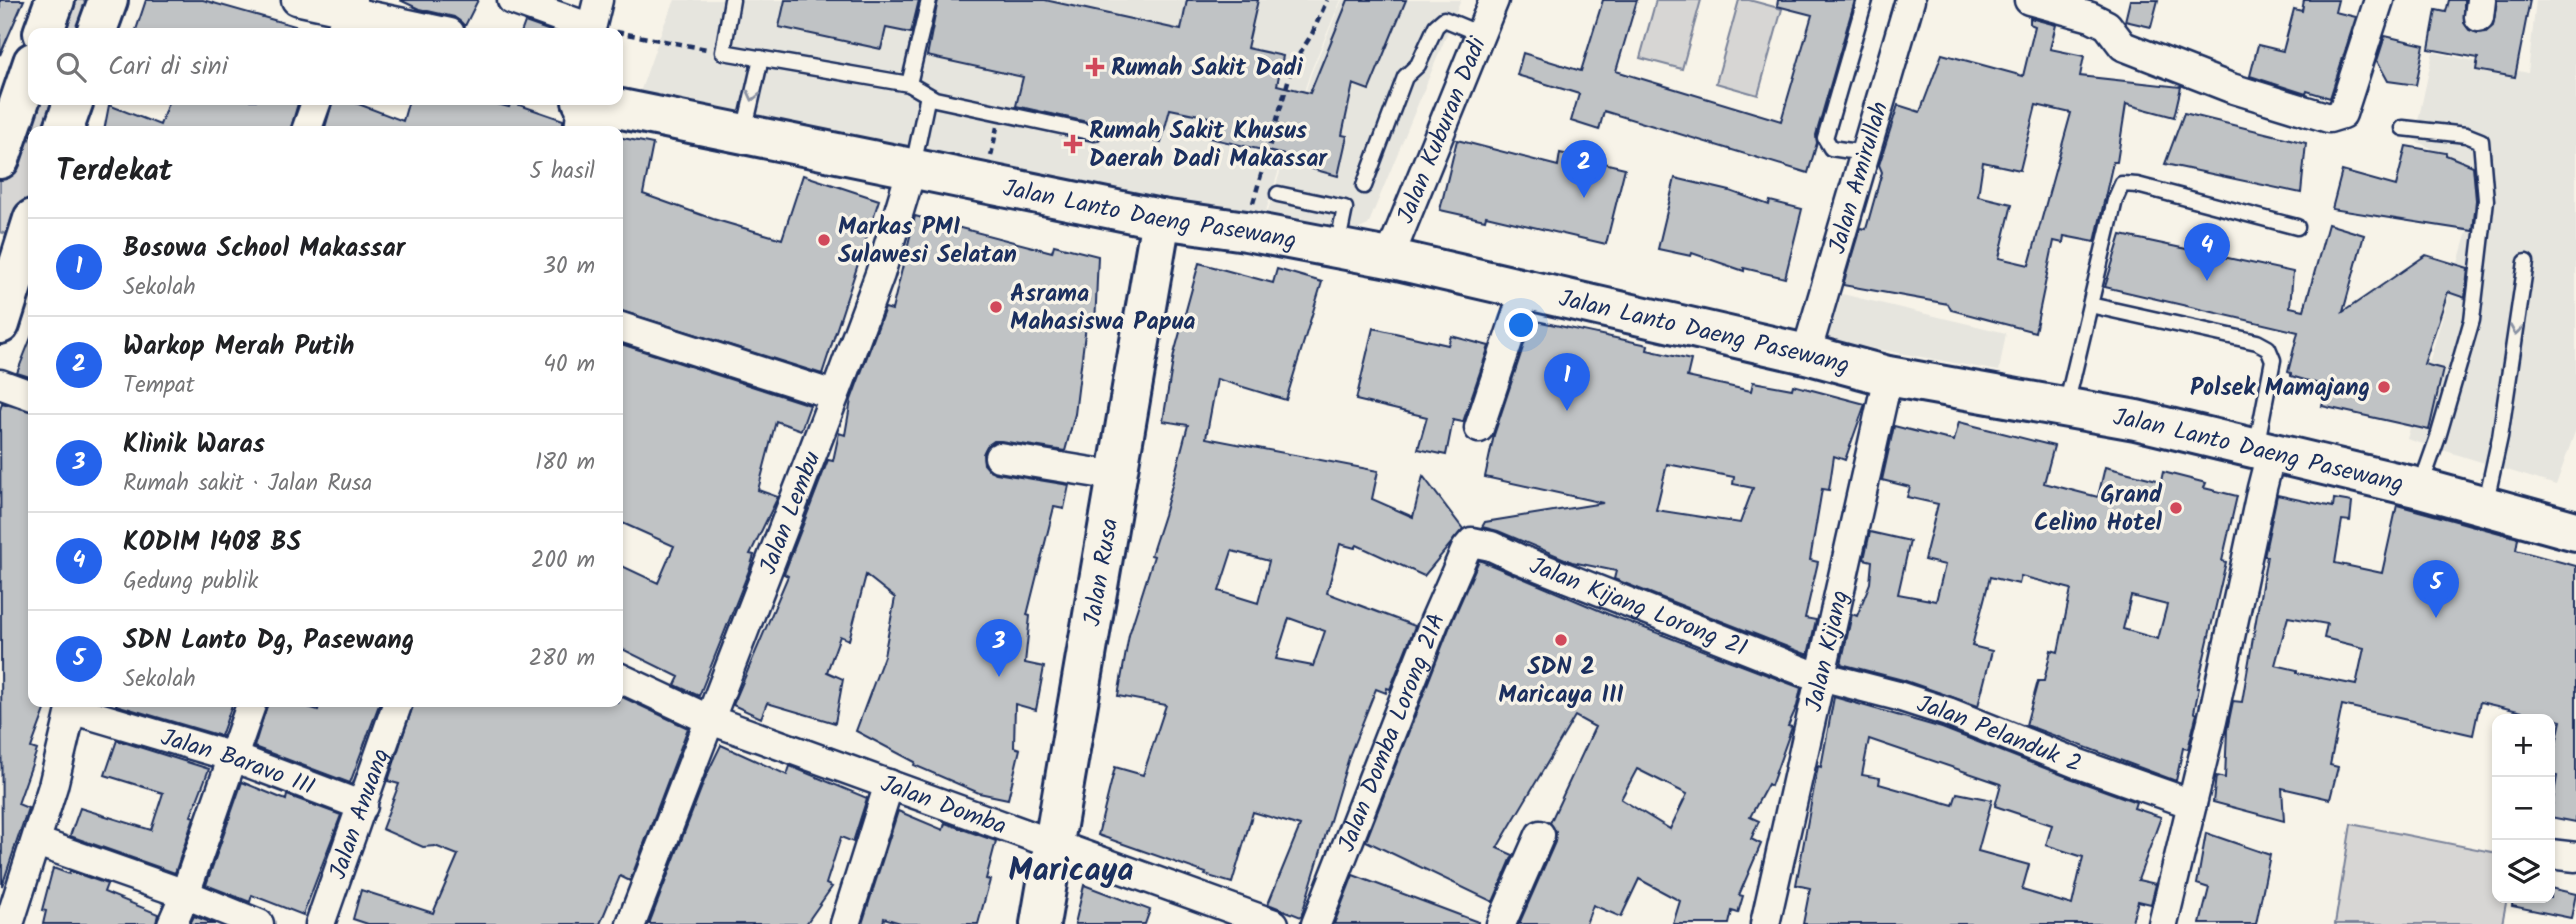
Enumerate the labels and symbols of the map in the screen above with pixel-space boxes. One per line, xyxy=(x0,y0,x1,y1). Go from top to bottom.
street label: Jalan Kuburan Dadi xyxy=(1387,30,1498,230)
place label: Rumah Sakit Dadi xyxy=(1111,49,1304,88)
marker: Rumah Sakit Dadi xyxy=(1085,57,1105,77)
one-way arrow xyxy=(746,90,761,102)
street label: Jalan Amirullah xyxy=(1818,97,1900,259)
place label: Rumah Sakit Khusus Daerah Dadi Makassar xyxy=(1089,112,1328,179)
marker: Rumah Sakit Khusus Daerah Dadi Makassar xyxy=(1063,134,1083,154)
pin: 2 xyxy=(1561,140,1607,198)
street label: Jalan Lanto Daeng Pasewang xyxy=(999,169,1299,261)
place label: Markas PMI Sulawesi Selatan xyxy=(838,208,1017,275)
pin: 4 xyxy=(2184,223,2230,281)
marker: Markas PMI Sulawesi Selatan xyxy=(816,232,832,248)
place label: Asrama Mahasiswa Papua xyxy=(1010,275,1196,342)
street label: Jalan Lanto Daeng Pasewang xyxy=(1555,280,1854,386)
marker: Asrama Mahasiswa Papua xyxy=(988,299,1004,315)
your location xyxy=(1504,308,1538,342)
one-way arrow xyxy=(2509,324,2524,336)
pin: 1 xyxy=(1544,353,1590,411)
place label: Polsek Mamajang xyxy=(2190,369,2370,408)
marker: Polsek Mamajang xyxy=(2376,379,2392,395)
street label: Jalan Lanto Daeng Pasewang xyxy=(2110,398,2407,504)
street label: Jalan Lembu xyxy=(749,445,833,580)
place label: Grand Celino Hotel xyxy=(2034,476,2163,543)
marker: Grand Celino Hotel xyxy=(2168,500,2184,516)
street label: Jalan Rusa xyxy=(1073,515,1130,629)
street label: Jalan Kijang Lorong 21 xyxy=(1523,547,1753,668)
pin: 5 xyxy=(2413,560,2459,618)
street label: Jalan Kijang xyxy=(1795,587,1860,716)
street label: Jalan Domba Lorong 21A xyxy=(1328,607,1457,858)
pin: 3 xyxy=(976,619,1022,677)
marker: SDN 2 Maricaya III xyxy=(1553,632,1569,648)
place label: SDN 2 Maricaya III xyxy=(1498,648,1624,715)
street label: Jalan Pelanduk 2 xyxy=(1911,685,2087,784)
street label: Jalan Baravo III xyxy=(156,719,320,807)
street label: Jalan Anuang xyxy=(319,743,401,885)
street label: Jalan Domba xyxy=(875,765,1012,846)
district label: Maricaya xyxy=(1008,846,1134,897)

